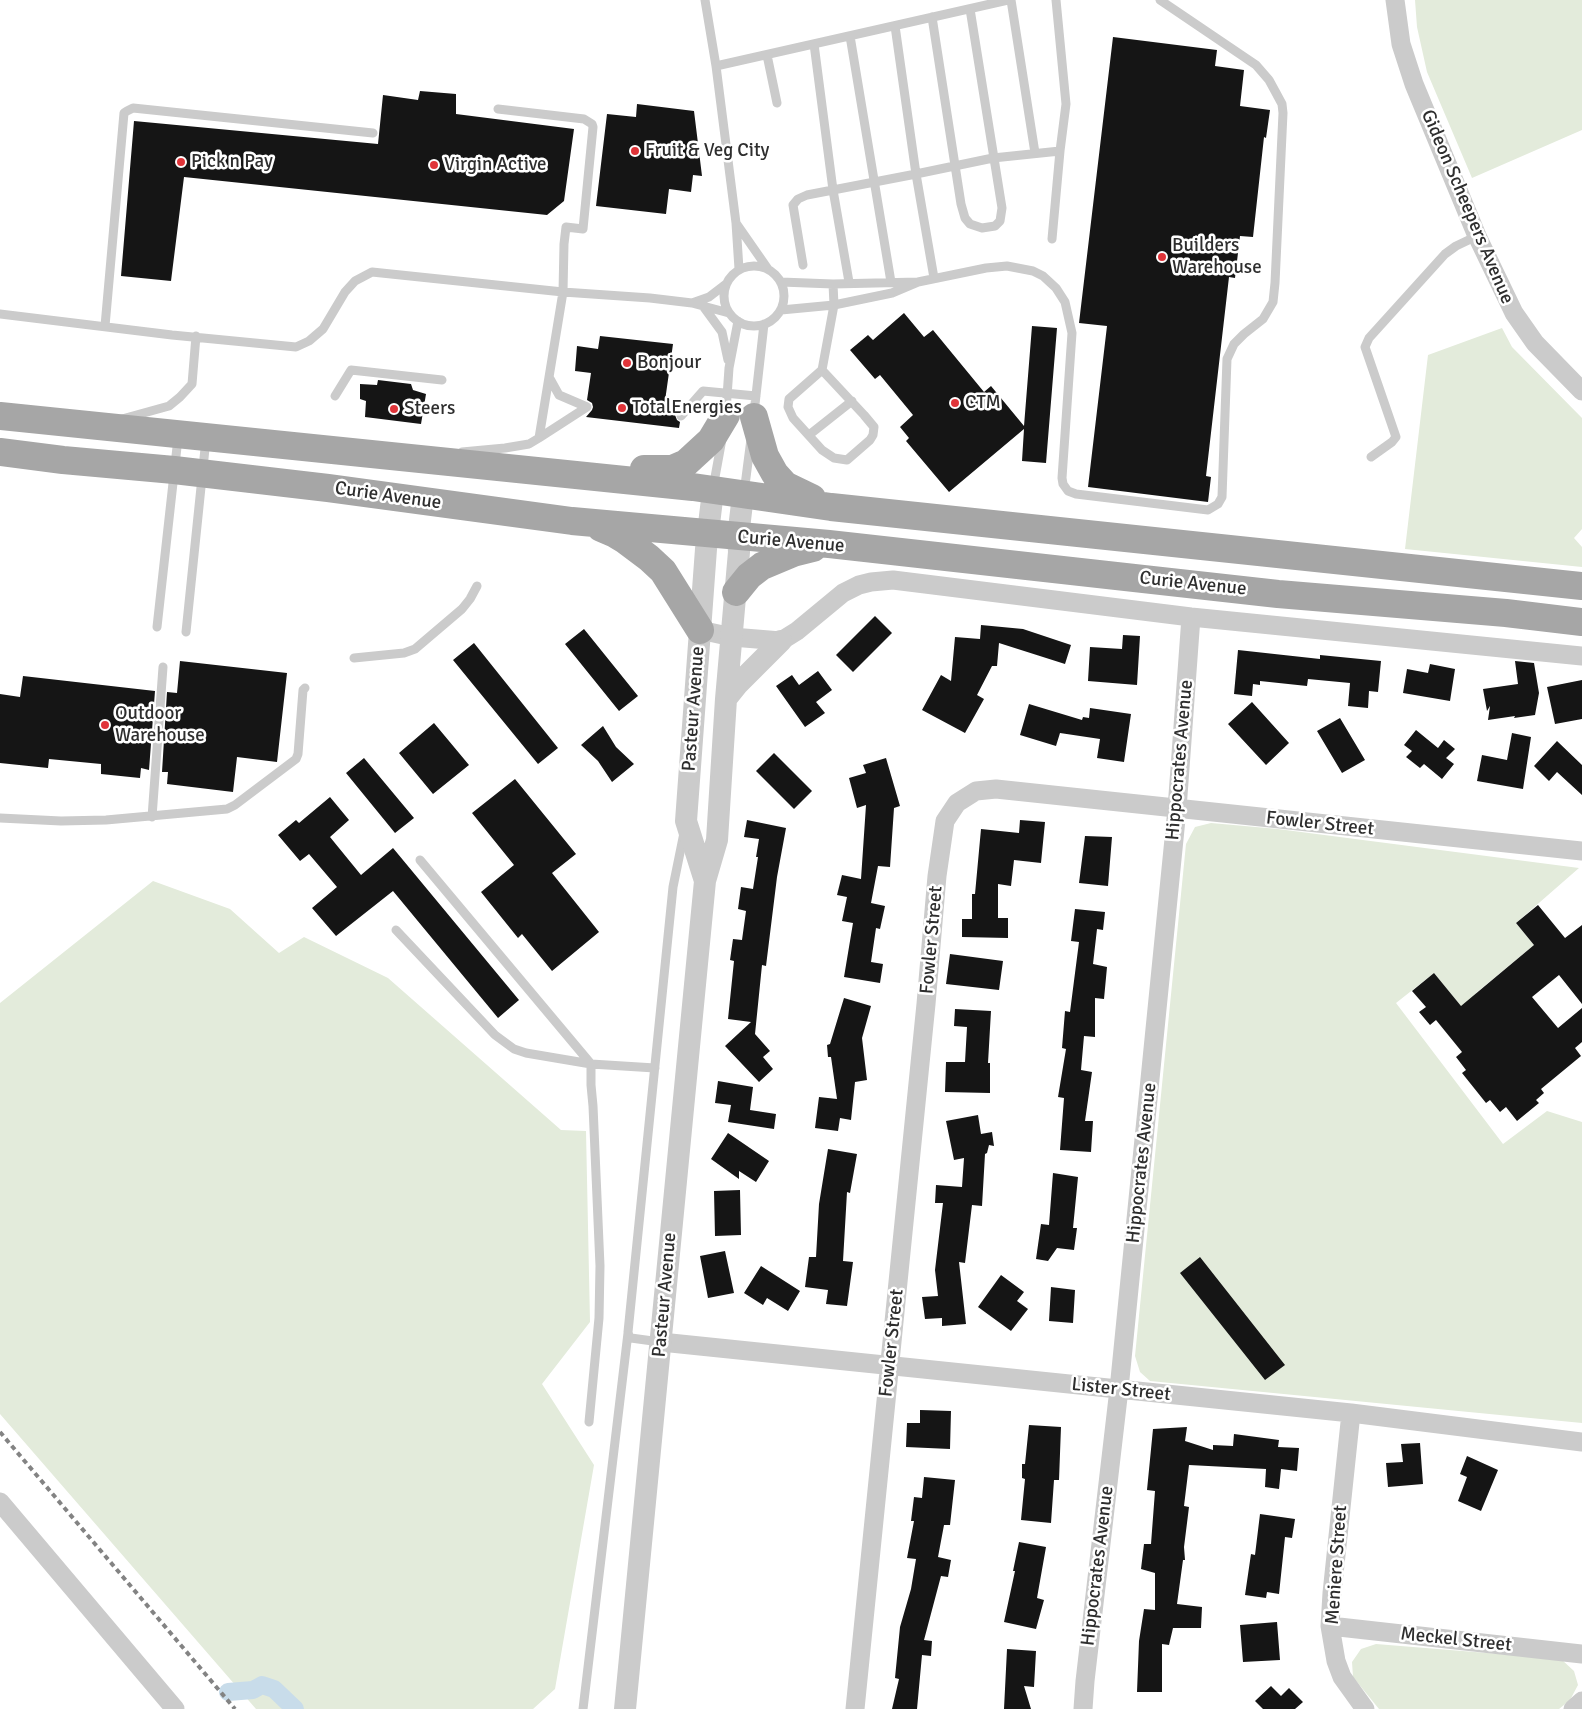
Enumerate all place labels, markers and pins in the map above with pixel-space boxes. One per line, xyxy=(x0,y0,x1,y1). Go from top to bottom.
place label: Fruit & Veg City xyxy=(645,140,769,162)
marker: Fruit & Veg City xyxy=(629,145,641,157)
place label: Pick n Pay xyxy=(191,151,273,173)
place label: Virgin Active xyxy=(444,154,547,176)
marker: Pick n Pay xyxy=(175,156,187,168)
marker: Virgin Active xyxy=(428,159,440,171)
place label: Builders Warehouse xyxy=(1172,235,1262,279)
marker: Builders Warehouse xyxy=(1156,251,1168,263)
place label: Bonjour xyxy=(637,352,701,374)
marker: Bonjour xyxy=(621,357,633,369)
place label: CTM xyxy=(965,392,1001,414)
place label: TotalEnergies xyxy=(632,397,742,419)
marker: CTM xyxy=(949,397,961,409)
place label: Steers xyxy=(404,398,455,420)
marker: TotalEnergies xyxy=(616,402,628,414)
marker: Steers xyxy=(388,403,400,415)
place label: Outdoor Warehouse xyxy=(115,703,205,747)
marker: Outdoor Warehouse xyxy=(99,719,111,731)

